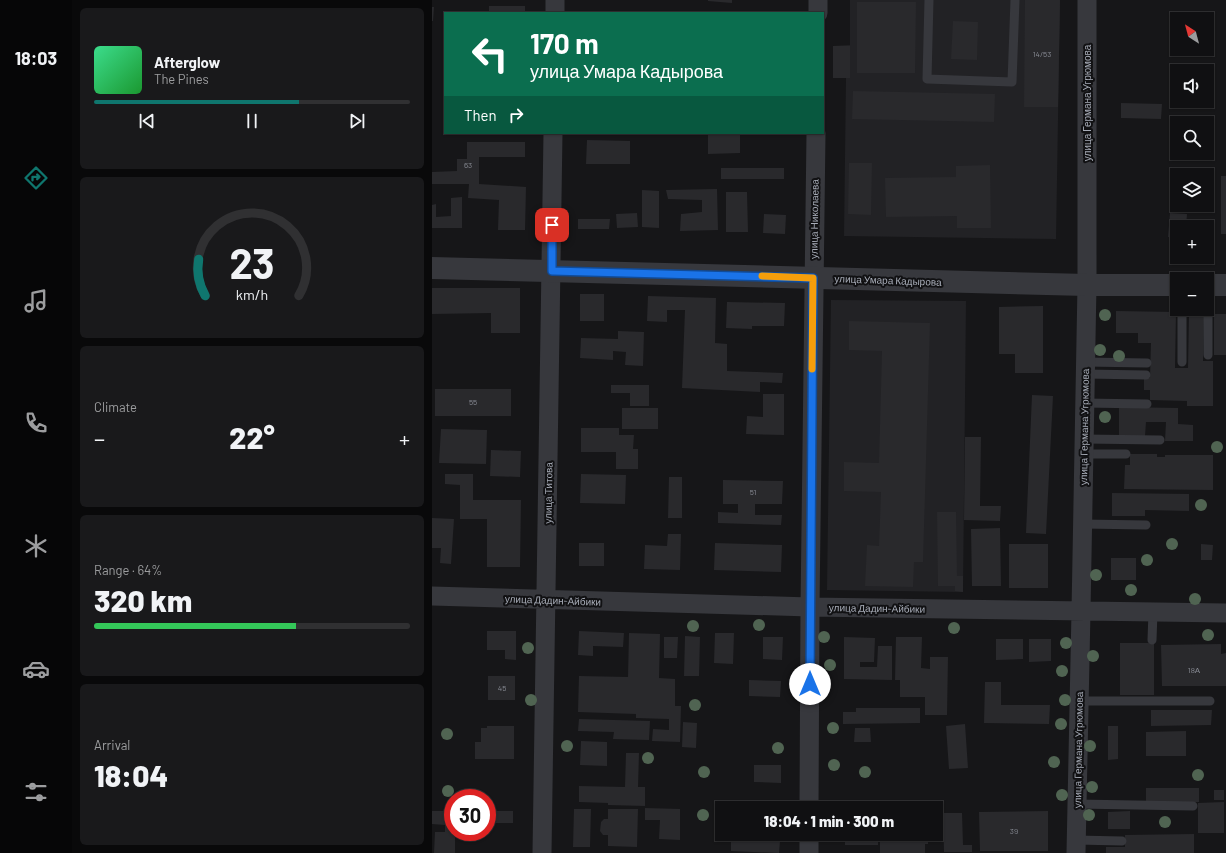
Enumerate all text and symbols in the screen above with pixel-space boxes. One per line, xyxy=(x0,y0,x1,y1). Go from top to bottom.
north arrow xyxy=(1170,12,1214,56)
map controls xyxy=(1170,12,1214,316)
text: 170 m xyxy=(530,26,599,60)
icon: left xyxy=(464,28,516,80)
street label: улица Германа Угрюмова xyxy=(1081,44,1093,161)
text: 18:03 xyxy=(15,47,57,69)
house number: 14/53 xyxy=(1033,49,1051,59)
text: Afterglow xyxy=(154,53,220,71)
text: улица Умара Кадырова xyxy=(530,60,723,82)
button: sound xyxy=(1170,64,1214,108)
text: The Pines xyxy=(154,71,209,87)
icon: right xyxy=(505,104,527,126)
text: Then xyxy=(464,106,497,124)
icon: previous xyxy=(136,110,158,132)
icon: pause xyxy=(241,110,263,132)
icon: next xyxy=(346,110,368,132)
button: search xyxy=(1170,116,1214,160)
house number: 63 xyxy=(464,160,472,170)
icon: directions xyxy=(22,164,50,192)
button: layers xyxy=(1170,168,1214,212)
street label: улица Николаева xyxy=(807,179,821,259)
pin xyxy=(535,208,569,242)
icon: arrive xyxy=(541,214,563,236)
button: + xyxy=(1170,220,1214,264)
text: 23 xyxy=(229,236,275,286)
street label: улица Умара Кадырова xyxy=(834,272,942,288)
button: − xyxy=(1170,272,1214,316)
text: km/h xyxy=(236,285,268,302)
icon: music xyxy=(22,287,50,315)
street label: улица Германа Угрюмова xyxy=(1077,368,1091,485)
house number: 55 xyxy=(469,397,477,407)
text: Climate xyxy=(94,399,137,415)
icon: phone xyxy=(22,409,50,437)
text: 22° xyxy=(229,419,275,455)
text: − xyxy=(94,425,105,451)
text: + xyxy=(399,425,410,451)
street label: улица Титова xyxy=(541,462,555,524)
house number: 51 xyxy=(750,487,757,497)
icon: climate xyxy=(22,532,50,560)
text: Range · 64% xyxy=(94,562,162,578)
text: 320 km xyxy=(94,582,192,618)
street label: улица Дадин-Айбики xyxy=(505,592,601,608)
street label: улица Дадин-Айбики xyxy=(829,601,925,615)
icon: car xyxy=(22,655,50,683)
position arrow xyxy=(789,663,831,705)
house number: 18А xyxy=(1188,665,1201,675)
house number: 45 xyxy=(498,683,506,693)
street label: улица Германа Угрюмова xyxy=(1071,691,1085,808)
text: Arrival xyxy=(94,737,130,753)
text: 18:04 xyxy=(94,757,168,793)
icon: filters xyxy=(22,778,50,806)
speed limit sign: 30 xyxy=(444,789,496,841)
text: 18:04 · 1 min · 300 m xyxy=(764,812,894,830)
house number: 39 xyxy=(1010,826,1018,836)

